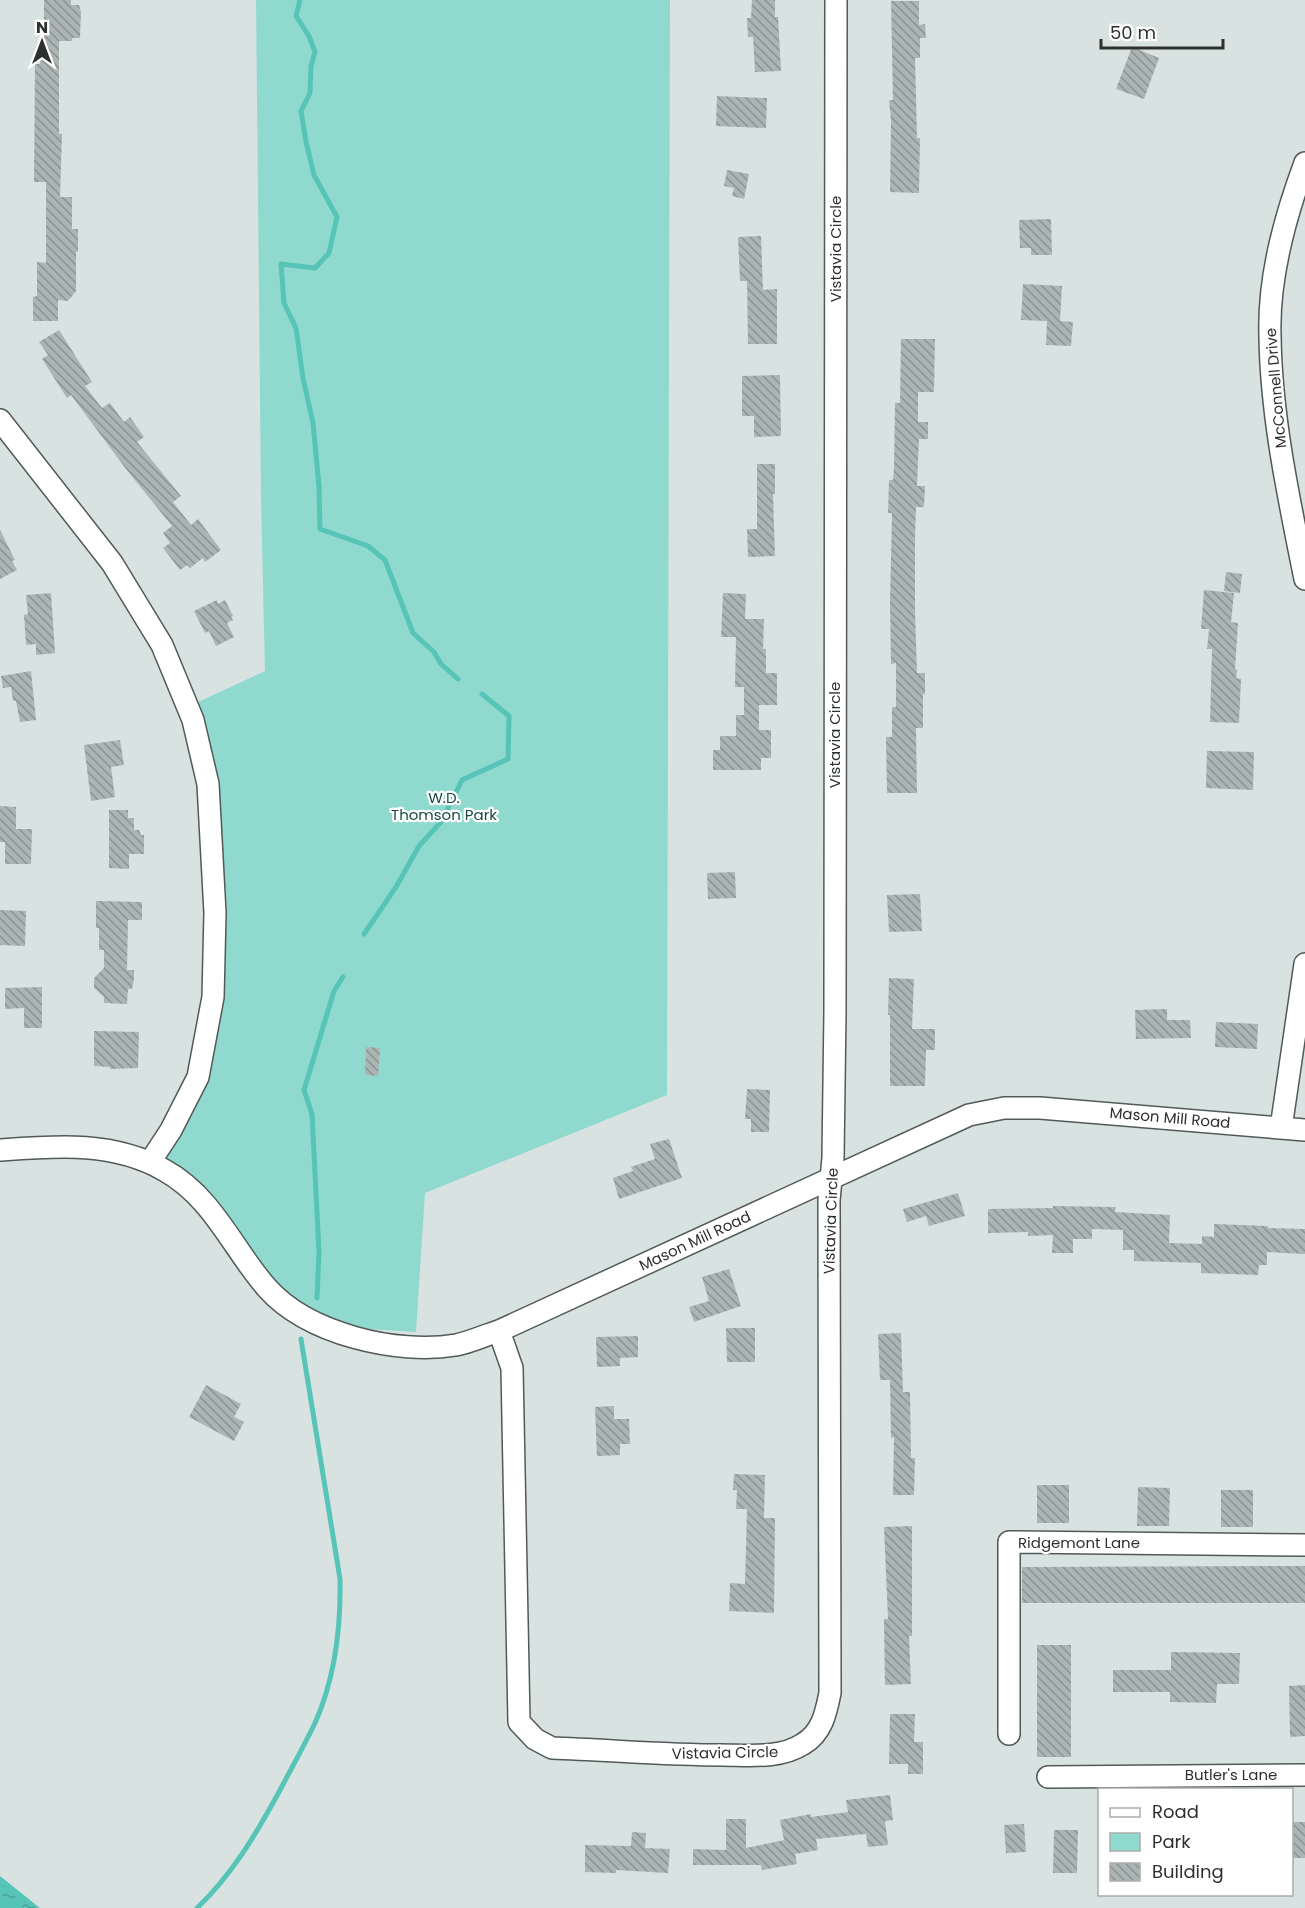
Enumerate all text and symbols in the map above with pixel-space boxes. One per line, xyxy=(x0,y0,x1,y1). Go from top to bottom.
north arrow xyxy=(12,12,72,72)
scale bar xyxy=(1101,12,1222,50)
text: N xyxy=(36,16,48,39)
text: 50 m xyxy=(1110,20,1156,45)
street label: Vistavia Circle xyxy=(825,196,846,302)
street label: McConnell Drive xyxy=(1260,327,1291,449)
street label: Vistavia Circle xyxy=(824,682,845,788)
park label: W.D. Thomson Park xyxy=(391,787,497,825)
street label: Mason Mill Road xyxy=(1109,1102,1231,1133)
street label: Vistavia Circle xyxy=(818,1167,843,1275)
street label: Mason Mill Road xyxy=(635,1205,754,1276)
street label: Ridgemont Lane xyxy=(1018,1532,1140,1553)
street label: Vistavia Circle xyxy=(672,1741,778,1764)
street label: Butler's Lane xyxy=(1185,1764,1277,1785)
legend xyxy=(1098,1788,1293,1896)
text: Road xyxy=(1152,1799,1199,1824)
text: Park xyxy=(1152,1829,1191,1854)
text: Building xyxy=(1152,1859,1224,1884)

